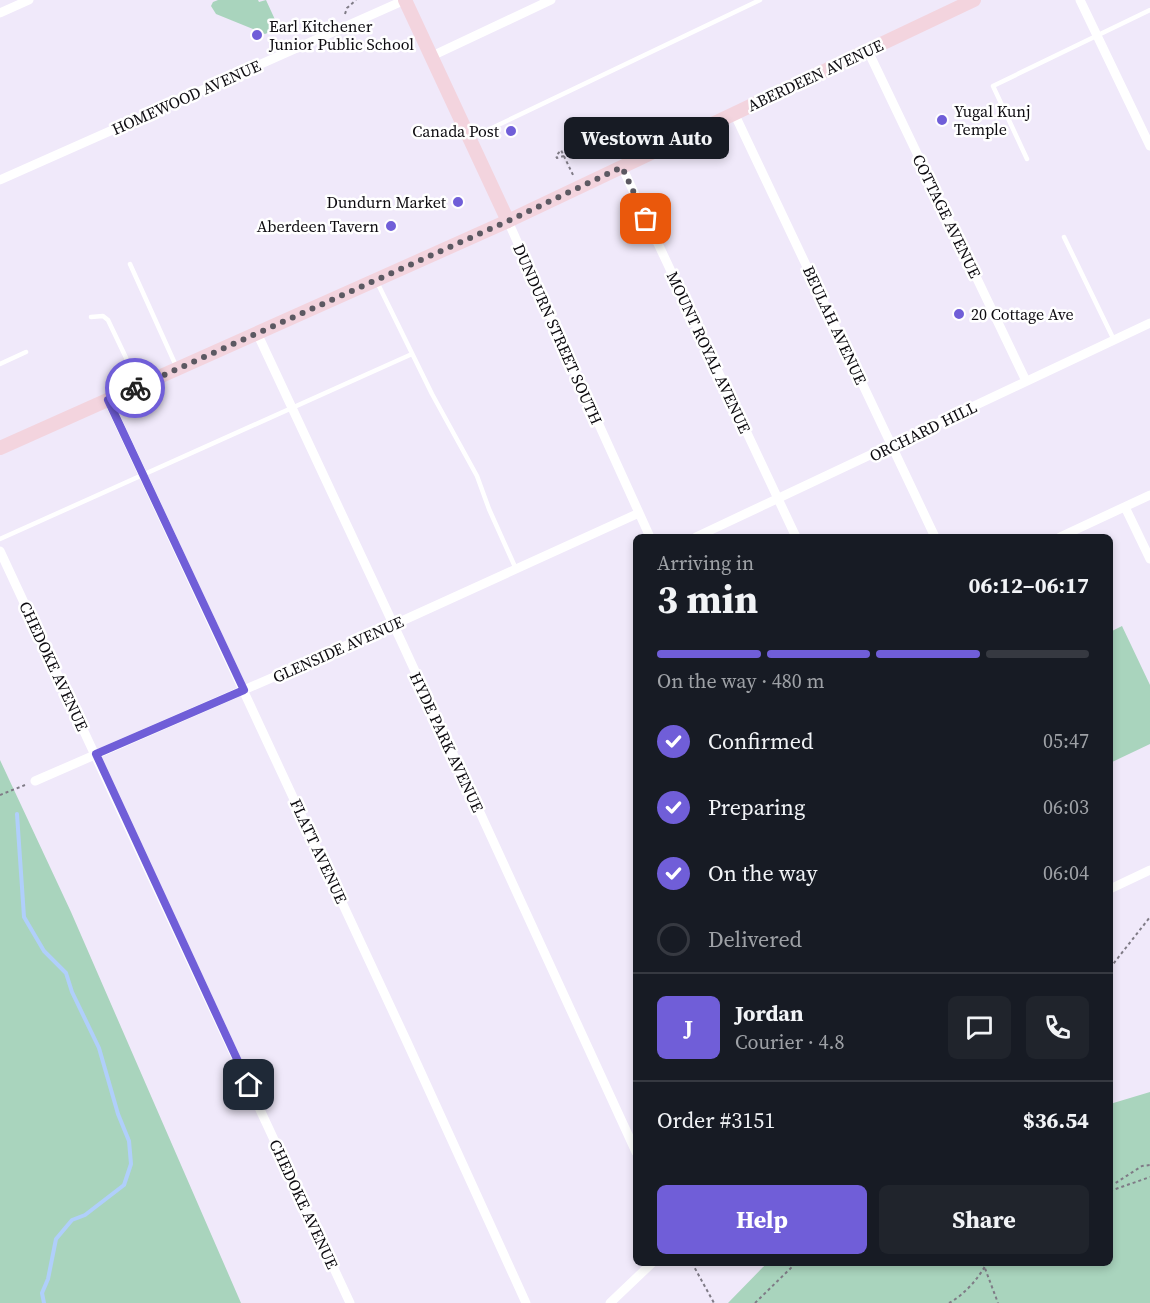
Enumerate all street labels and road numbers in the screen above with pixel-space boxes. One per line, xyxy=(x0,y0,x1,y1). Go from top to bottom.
street label: ABERDEEN AVENUE xyxy=(743,34,887,116)
street label: HOMEWOOD AVENUE xyxy=(108,54,264,140)
street label: COTTAGE AVENUE xyxy=(907,150,987,282)
street label: DUNDURN STREET SOUTH xyxy=(508,240,608,428)
street label: BEULAH AVENUE xyxy=(798,262,872,388)
street label: MOUNT ROYAL AVENUE xyxy=(662,267,756,437)
street label: ORCHARD HILL xyxy=(866,395,980,467)
street label: CHEDOKE AVENUE xyxy=(14,598,94,735)
street label: GLENSIDE AVENUE xyxy=(269,610,407,688)
street label: HYDE PARK AVENUE xyxy=(405,668,489,816)
street label: FLATT AVENUE xyxy=(285,795,353,907)
street label: CHEDOKE AVENUE xyxy=(264,1136,344,1273)

